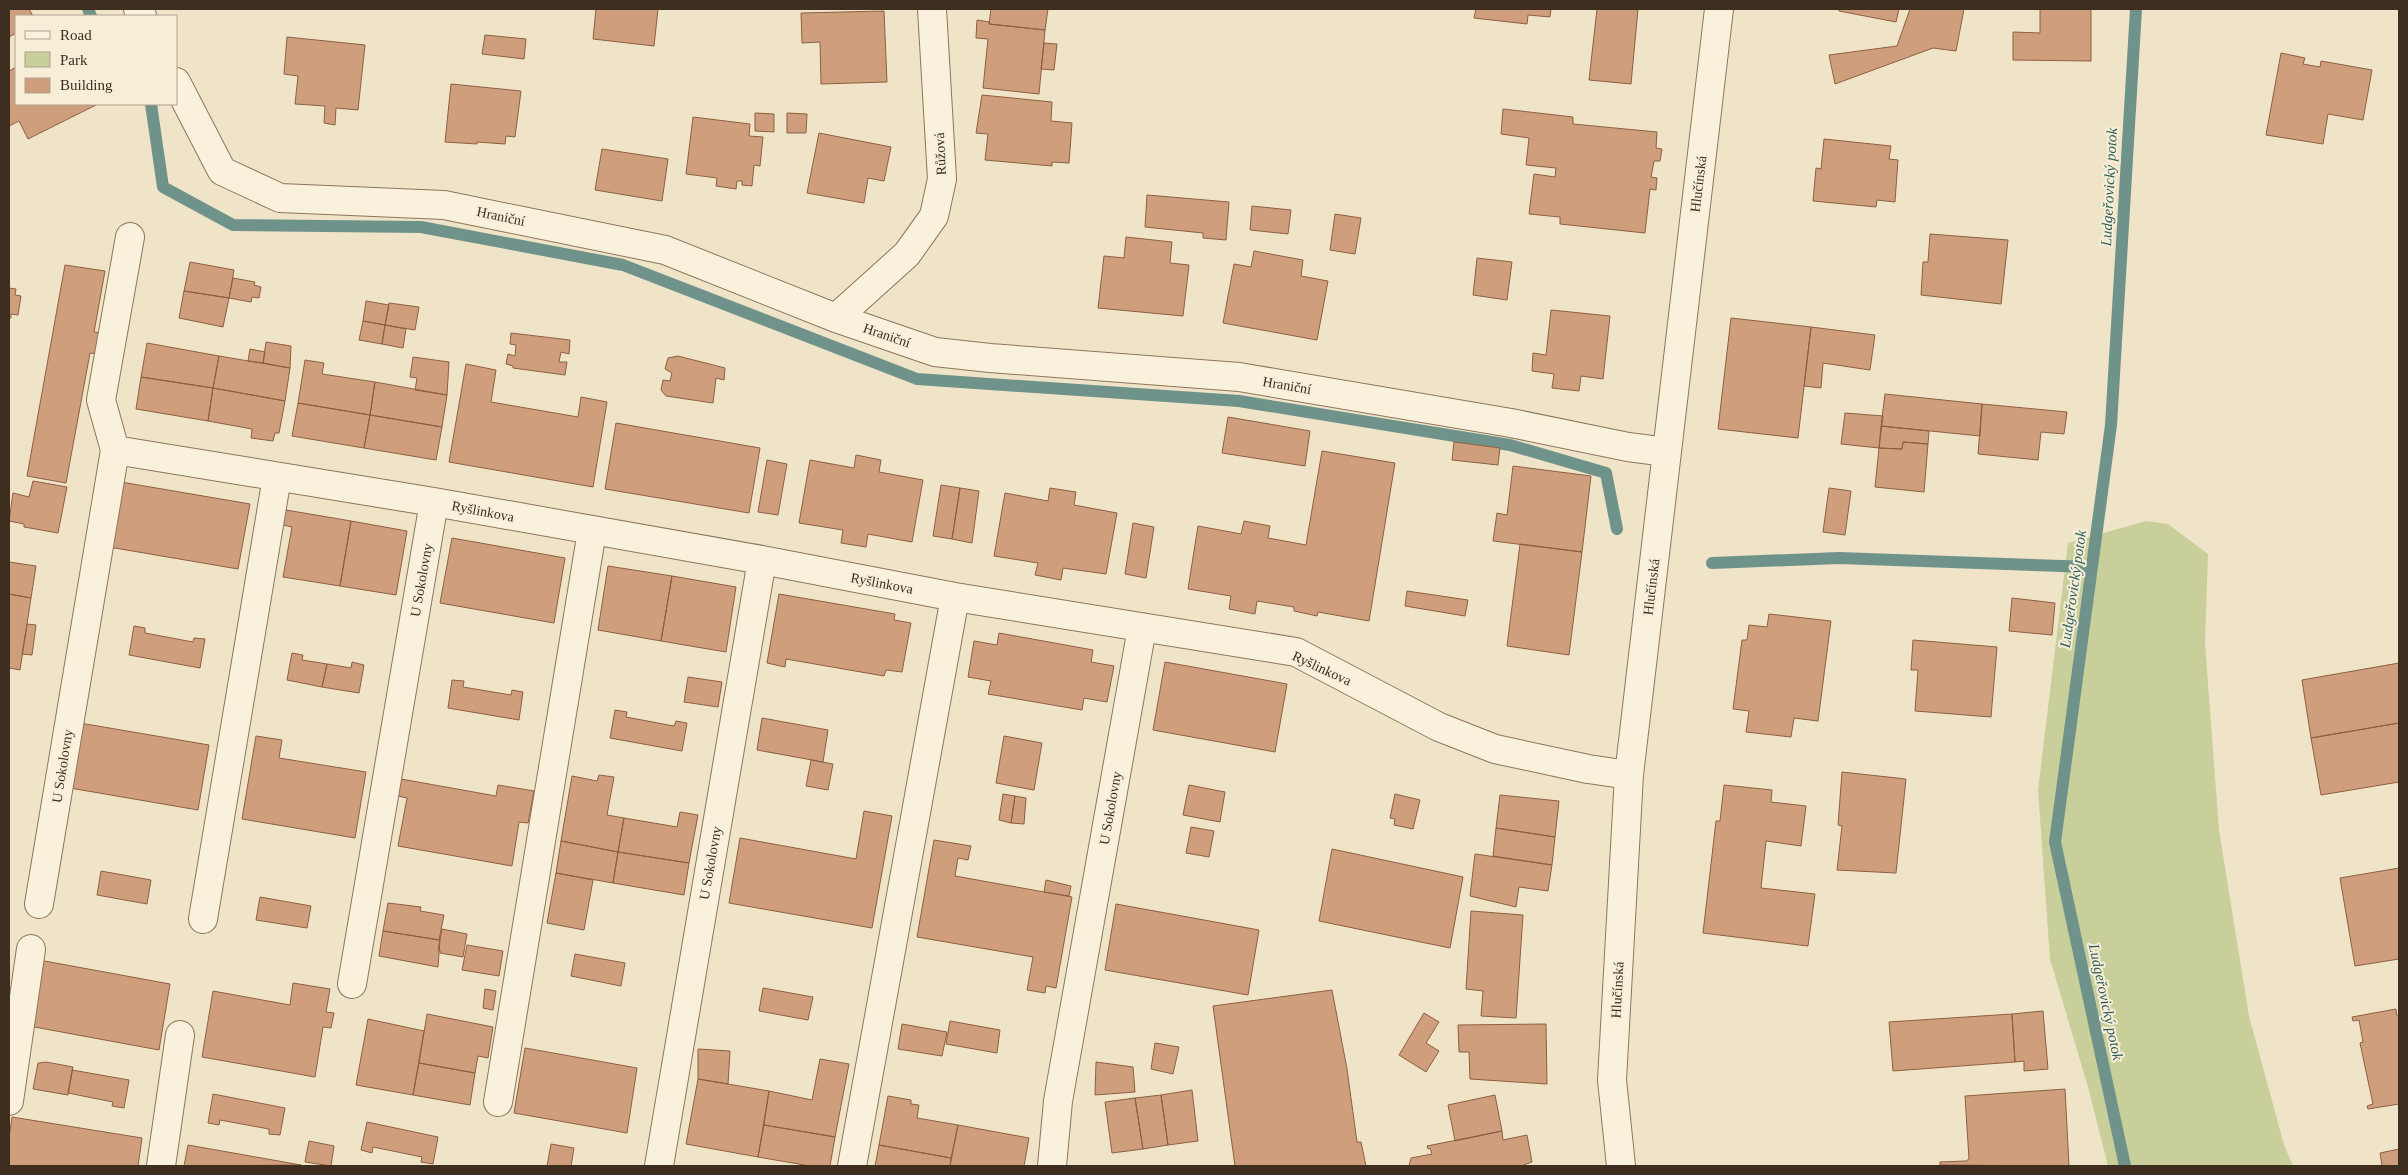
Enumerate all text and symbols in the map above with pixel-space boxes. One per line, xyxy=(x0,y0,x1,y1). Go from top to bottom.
legend xyxy=(15,15,178,105)
text: Road xyxy=(60,27,92,43)
text: Park xyxy=(60,52,88,68)
text: Building xyxy=(60,77,113,93)
water label: Ludgeřovický potok xyxy=(2098,127,2120,248)
street label: Růžová xyxy=(932,131,949,176)
street label: Hlučínská xyxy=(1688,154,1709,213)
street label: Hraniční xyxy=(475,204,527,229)
street label: Hraniční xyxy=(861,320,913,351)
street label: Hraniční xyxy=(1261,374,1312,397)
street label: Ryšlinkova xyxy=(450,498,516,525)
water label: Ludgeřovický potok xyxy=(2057,529,2089,650)
street label: U Sokolovny xyxy=(408,542,435,618)
street label: Hlučínská xyxy=(1641,557,1662,616)
street label: Ryšlinkova xyxy=(849,570,915,597)
street label: Ryšlinkova xyxy=(1290,648,1354,689)
street label: U Sokolovny xyxy=(49,728,76,804)
street label: U Sokolovny xyxy=(1097,770,1124,846)
street label: U Sokolovny xyxy=(697,825,724,901)
water label: Ludgeřovický potok xyxy=(2086,941,2126,1062)
street label: Hlučínská xyxy=(1609,961,1627,1019)

